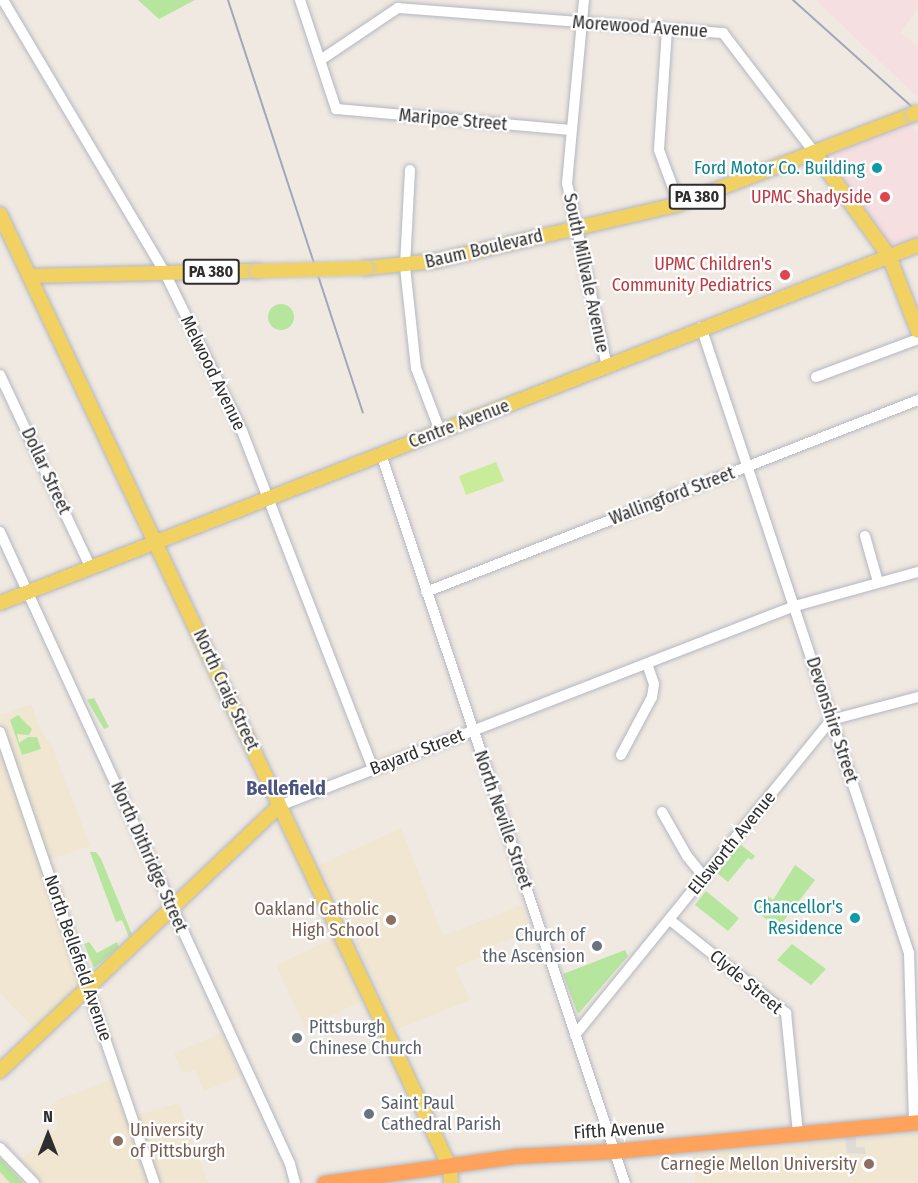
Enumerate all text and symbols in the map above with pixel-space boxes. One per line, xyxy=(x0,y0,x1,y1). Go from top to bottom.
street label: Morewood Avenue xyxy=(572,11,708,43)
street label: Maripoe Street xyxy=(398,104,508,136)
place label: Ford Motor Co. Building xyxy=(694,157,865,179)
marker: Ford Motor Co. Building xyxy=(870,161,884,175)
road number: PA 380 xyxy=(668,184,726,210)
place label: UPMC Shadyside xyxy=(751,186,872,208)
marker: UPMC Shadyside xyxy=(876,188,894,206)
street label: South Millvale Avenue xyxy=(559,191,613,355)
street label: Baum Boulevard xyxy=(423,225,545,273)
place label: UPMC Children's Community Pediatrics xyxy=(612,254,772,296)
road number: PA 380 xyxy=(182,259,240,285)
marker: UPMC Children's Community Pediatrics xyxy=(776,266,794,284)
street label: Melwood Avenue xyxy=(176,312,250,434)
street label: Centre Avenue xyxy=(406,395,512,453)
street label: Dollar Street xyxy=(17,424,75,518)
street label: Wallingford Street xyxy=(606,462,738,530)
street label: North Craig Street xyxy=(188,626,264,754)
street label: Devonshire Street xyxy=(801,654,863,786)
street label: Bayard Street xyxy=(367,724,467,780)
street label: North Neville Street xyxy=(469,748,537,892)
district label: Bellefield xyxy=(246,776,326,800)
street label: North Dithridge Street xyxy=(106,778,192,936)
street label: Ellsworth Avenue xyxy=(684,787,780,899)
street label: North Bellefield Avenue xyxy=(39,872,117,1044)
place label: Chancellor's Residence xyxy=(754,897,843,940)
place label: Oakland Catholic High School xyxy=(254,899,379,942)
marker: Chancellor's Residence xyxy=(848,911,862,925)
marker: Oakland Catholic High School xyxy=(384,913,398,927)
place label: Church of the Ascension xyxy=(482,925,585,968)
marker: Church of the Ascension xyxy=(590,939,604,953)
street label: Clyde Street xyxy=(705,945,787,1019)
place label: Pittsburgh Chinese Church xyxy=(309,1017,422,1060)
marker: Pittsburgh Chinese Church xyxy=(290,1031,304,1045)
place label: Saint Paul Cathedral Parish xyxy=(381,1093,501,1136)
north arrow xyxy=(18,1105,78,1165)
text: N xyxy=(43,1107,53,1126)
marker: Saint Paul Cathedral Parish xyxy=(362,1107,376,1121)
street label: Fifth Avenue xyxy=(573,1116,665,1144)
place label: University of Pittsburgh xyxy=(130,1120,226,1162)
marker: University of Pittsburgh xyxy=(111,1134,125,1148)
place label: Carnegie Mellon University xyxy=(661,1153,857,1175)
marker: Carnegie Mellon University xyxy=(862,1157,876,1171)

